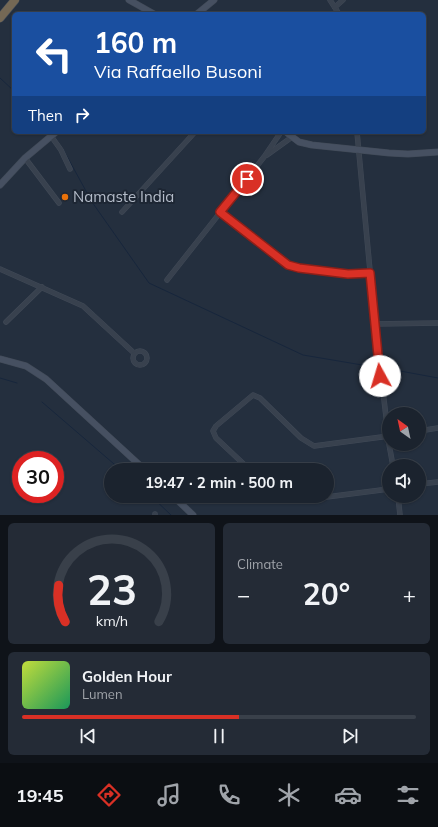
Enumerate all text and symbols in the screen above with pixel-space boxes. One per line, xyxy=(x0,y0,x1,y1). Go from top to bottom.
text: 160 m xyxy=(94,25,177,60)
icon: left xyxy=(28,28,80,80)
text: Via Raffaello Busoni xyxy=(94,60,262,83)
icon: right xyxy=(71,104,93,126)
text: Then xyxy=(28,106,63,125)
pin xyxy=(230,162,264,196)
icon: arrive xyxy=(236,168,258,190)
place label: Namaste India xyxy=(73,187,174,206)
marker: Namaste India xyxy=(60,192,70,202)
position arrow xyxy=(359,355,401,397)
north arrow xyxy=(382,407,426,451)
map controls xyxy=(382,407,426,503)
speed limit sign: 30 xyxy=(12,451,64,503)
button: sound xyxy=(382,459,426,503)
text: 19:47 · 2 min · 500 m xyxy=(145,473,293,492)
text: Climate xyxy=(237,556,283,572)
text: 23 xyxy=(87,562,136,614)
text: 20° xyxy=(303,575,350,613)
text: − xyxy=(237,581,250,609)
text: + xyxy=(403,581,416,609)
text: km/h xyxy=(95,611,128,629)
text: Golden Hour xyxy=(82,667,172,686)
text: Lumen xyxy=(82,686,123,702)
icon: previous xyxy=(77,725,99,747)
icon: pause xyxy=(208,725,230,747)
icon: next xyxy=(339,725,361,747)
icon: directions xyxy=(95,781,123,809)
icon: music xyxy=(155,781,183,809)
icon: phone xyxy=(215,781,243,809)
icon: climate xyxy=(275,781,303,809)
icon: car xyxy=(334,781,362,809)
icon: filters xyxy=(394,781,422,809)
text: 19:45 xyxy=(16,784,64,807)

